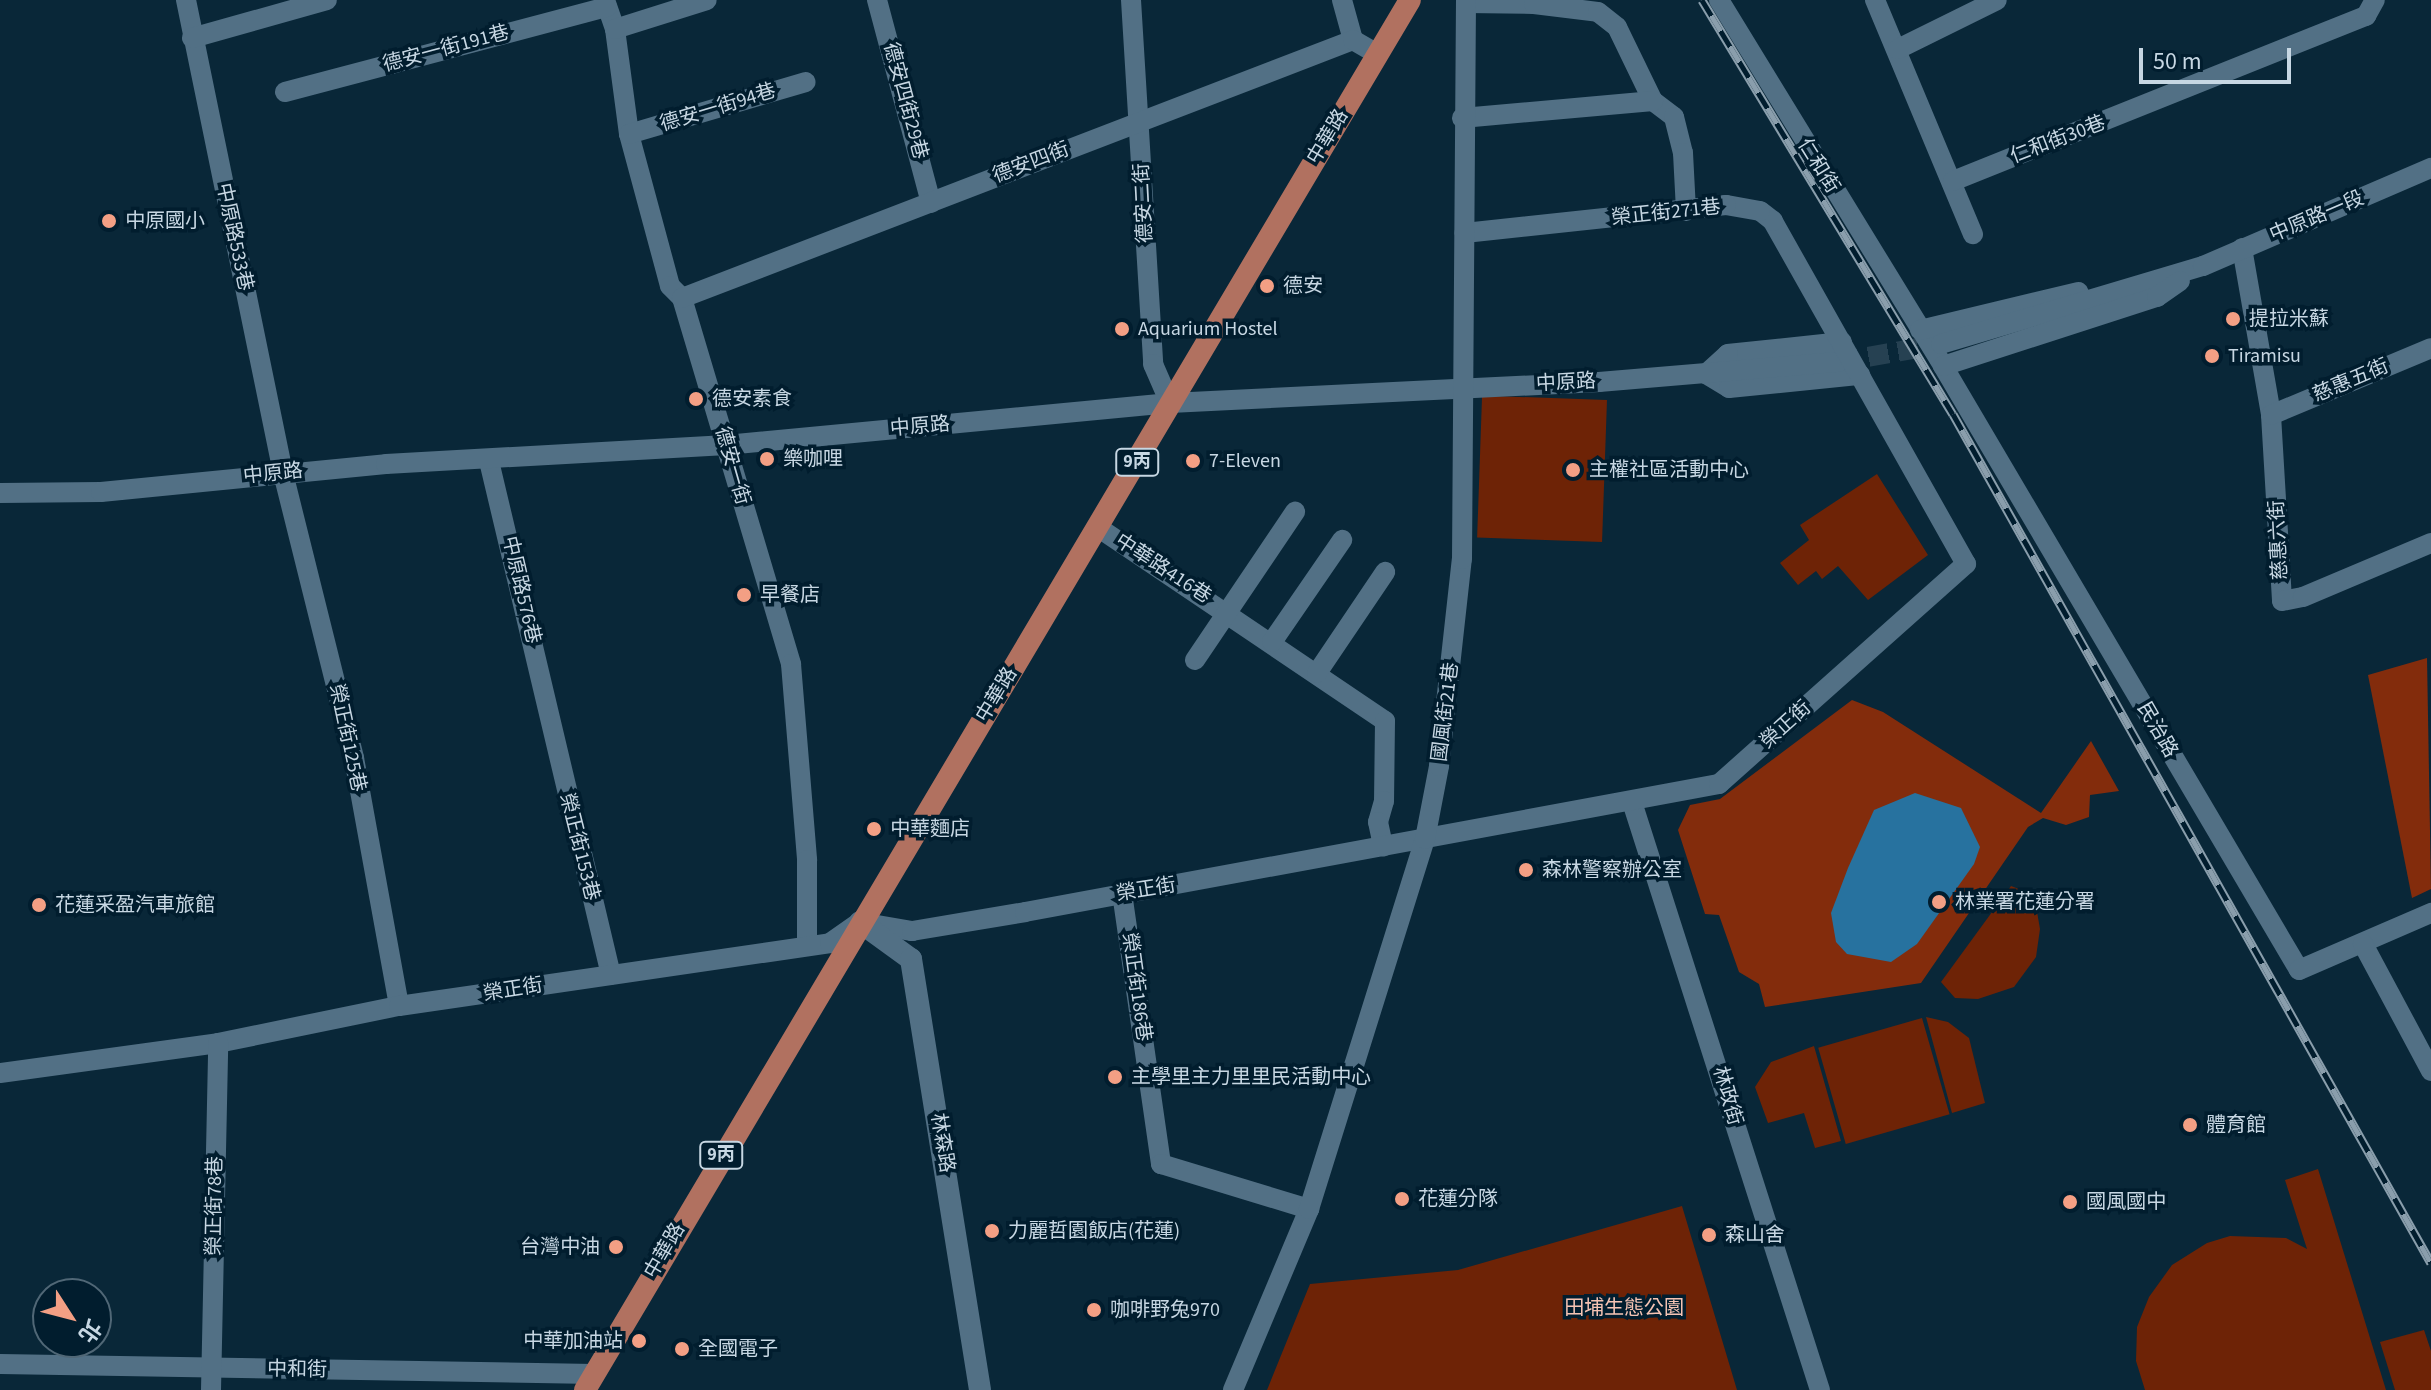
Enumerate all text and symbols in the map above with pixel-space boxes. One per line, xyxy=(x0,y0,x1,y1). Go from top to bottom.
street label: 德安一街191巷 xyxy=(380,21,512,77)
scale bar xyxy=(2143,32,2295,82)
street label: 德安四街29巷 xyxy=(878,40,932,162)
text: 50 m xyxy=(2153,44,2202,79)
street label: 德安一街94巷 xyxy=(657,79,779,137)
street label: 中華路 xyxy=(1302,105,1354,169)
street label: 仁和街30巷 xyxy=(2007,111,2109,169)
street label: 仁和街 xyxy=(1792,134,1844,198)
street label: 德安四街 xyxy=(989,137,1073,189)
street label: 德安二街 xyxy=(1130,162,1158,244)
street label: 中原路533巷 xyxy=(211,181,257,293)
street label: 中原路一段 xyxy=(2266,186,2368,248)
street label: 榮正街271巷 xyxy=(1610,195,1722,231)
place label: 中原國小 xyxy=(125,209,205,233)
marker: 中原國小 xyxy=(100,212,118,230)
place label: 德安 xyxy=(1283,274,1323,298)
marker: 德安 xyxy=(1258,277,1276,295)
place label: 提拉米蘇 xyxy=(2249,307,2329,331)
marker: 提拉米蘇 xyxy=(2224,310,2242,328)
place label: Aquarium Hostel xyxy=(1138,317,1278,341)
marker: Aquarium Hostel xyxy=(1113,320,1131,338)
place label: Tiramisu xyxy=(2228,344,2301,368)
marker: Tiramisu xyxy=(2203,347,2221,365)
street label: 慈惠五街 xyxy=(2309,354,2393,408)
street label: 中原路 xyxy=(1535,369,1597,397)
place label: 德安素食 xyxy=(712,387,792,411)
marker: 德安素食 xyxy=(687,390,705,408)
street label: 中原路 xyxy=(889,412,951,442)
street label: 德安一街 xyxy=(709,424,755,508)
place label: 樂咖哩 xyxy=(783,447,843,471)
road number: 9丙 xyxy=(1115,448,1159,476)
place label: 7-Eleven xyxy=(1209,449,1281,473)
marker: 樂咖哩 xyxy=(758,450,776,468)
marker: 7-Eleven xyxy=(1184,452,1202,470)
place label: 主權社區活動中心 xyxy=(1589,458,1749,482)
street label: 中原路 xyxy=(242,459,304,489)
marker: 主權社區活動中心 xyxy=(1564,461,1582,479)
street label: 慈惠六街 xyxy=(2265,499,2293,581)
street label: 中華路416巷 xyxy=(1110,529,1216,609)
street label: 中原路576巷 xyxy=(497,534,545,646)
place label: 早餐店 xyxy=(760,583,820,607)
marker: 早餐店 xyxy=(735,586,753,604)
street label: 國風街21巷 xyxy=(1428,661,1464,763)
street label: 中華路 xyxy=(971,663,1023,727)
street label: 榮正街125巷 xyxy=(324,682,370,794)
street label: 榮正街 xyxy=(1756,696,1816,754)
street label: 民治路 xyxy=(2132,698,2182,762)
street label: 榮正街153巷 xyxy=(554,791,604,903)
place label: 中華麵店 xyxy=(890,817,970,841)
marker: 中華麵店 xyxy=(865,820,883,838)
place label: 森林警察辦公室 xyxy=(1542,858,1682,882)
marker: 森林警察辦公室 xyxy=(1517,861,1535,879)
street label: 榮正街 xyxy=(1114,873,1178,907)
place label: 林業署花蓮分署 xyxy=(1955,890,2095,914)
place label: 花蓮采盈汽車旅館 xyxy=(55,893,215,917)
marker: 林業署花蓮分署 xyxy=(1930,893,1948,911)
marker: 花蓮采盈汽車旅館 xyxy=(30,896,48,914)
street label: 榮正街186巷 xyxy=(1116,931,1156,1043)
street label: 榮正街 xyxy=(481,973,545,1007)
street label: 林政街 xyxy=(1707,1064,1747,1128)
place label: 主學里主力里里民活動中心 xyxy=(1131,1065,1371,1089)
marker: 主學里主力里里民活動中心 xyxy=(1106,1068,1124,1086)
street label: 林森路 xyxy=(925,1111,959,1175)
place label: 體育館 xyxy=(2206,1113,2266,1137)
marker: 體育館 xyxy=(2181,1116,2199,1134)
road number: 9丙 xyxy=(699,1141,743,1169)
street label: 榮正街78巷 xyxy=(202,1156,228,1256)
place label: 花蓮分隊 xyxy=(1418,1187,1498,1211)
marker: 花蓮分隊 xyxy=(1393,1190,1411,1208)
place label: 國風國中 xyxy=(2086,1190,2166,1214)
marker: 國風國中 xyxy=(2061,1193,2079,1211)
street label: 中華路 xyxy=(640,1219,690,1283)
place label: 力麗哲園飯店(花蓮) xyxy=(1008,1219,1180,1243)
marker: 力麗哲園飯店(花蓮) xyxy=(983,1222,1001,1240)
place label: 森山舍 xyxy=(1725,1223,1785,1247)
marker: 森山舍 xyxy=(1700,1226,1718,1244)
place label: 台灣中油 xyxy=(520,1235,600,1259)
marker: 台灣中油 xyxy=(607,1238,625,1256)
north arrow xyxy=(32,1278,112,1358)
park label: 田埔生態公園 xyxy=(1564,1296,1684,1320)
place label: 咖啡野兔970 xyxy=(1110,1298,1220,1322)
marker: 咖啡野兔970 xyxy=(1085,1301,1103,1319)
text: 北 xyxy=(70,1313,109,1349)
place label: 中華加油站 xyxy=(523,1329,623,1353)
marker: 中華加油站 xyxy=(630,1332,648,1350)
place label: 全國電子 xyxy=(698,1337,778,1361)
marker: 全國電子 xyxy=(673,1340,691,1358)
street label: 中和街 xyxy=(267,1357,327,1383)

